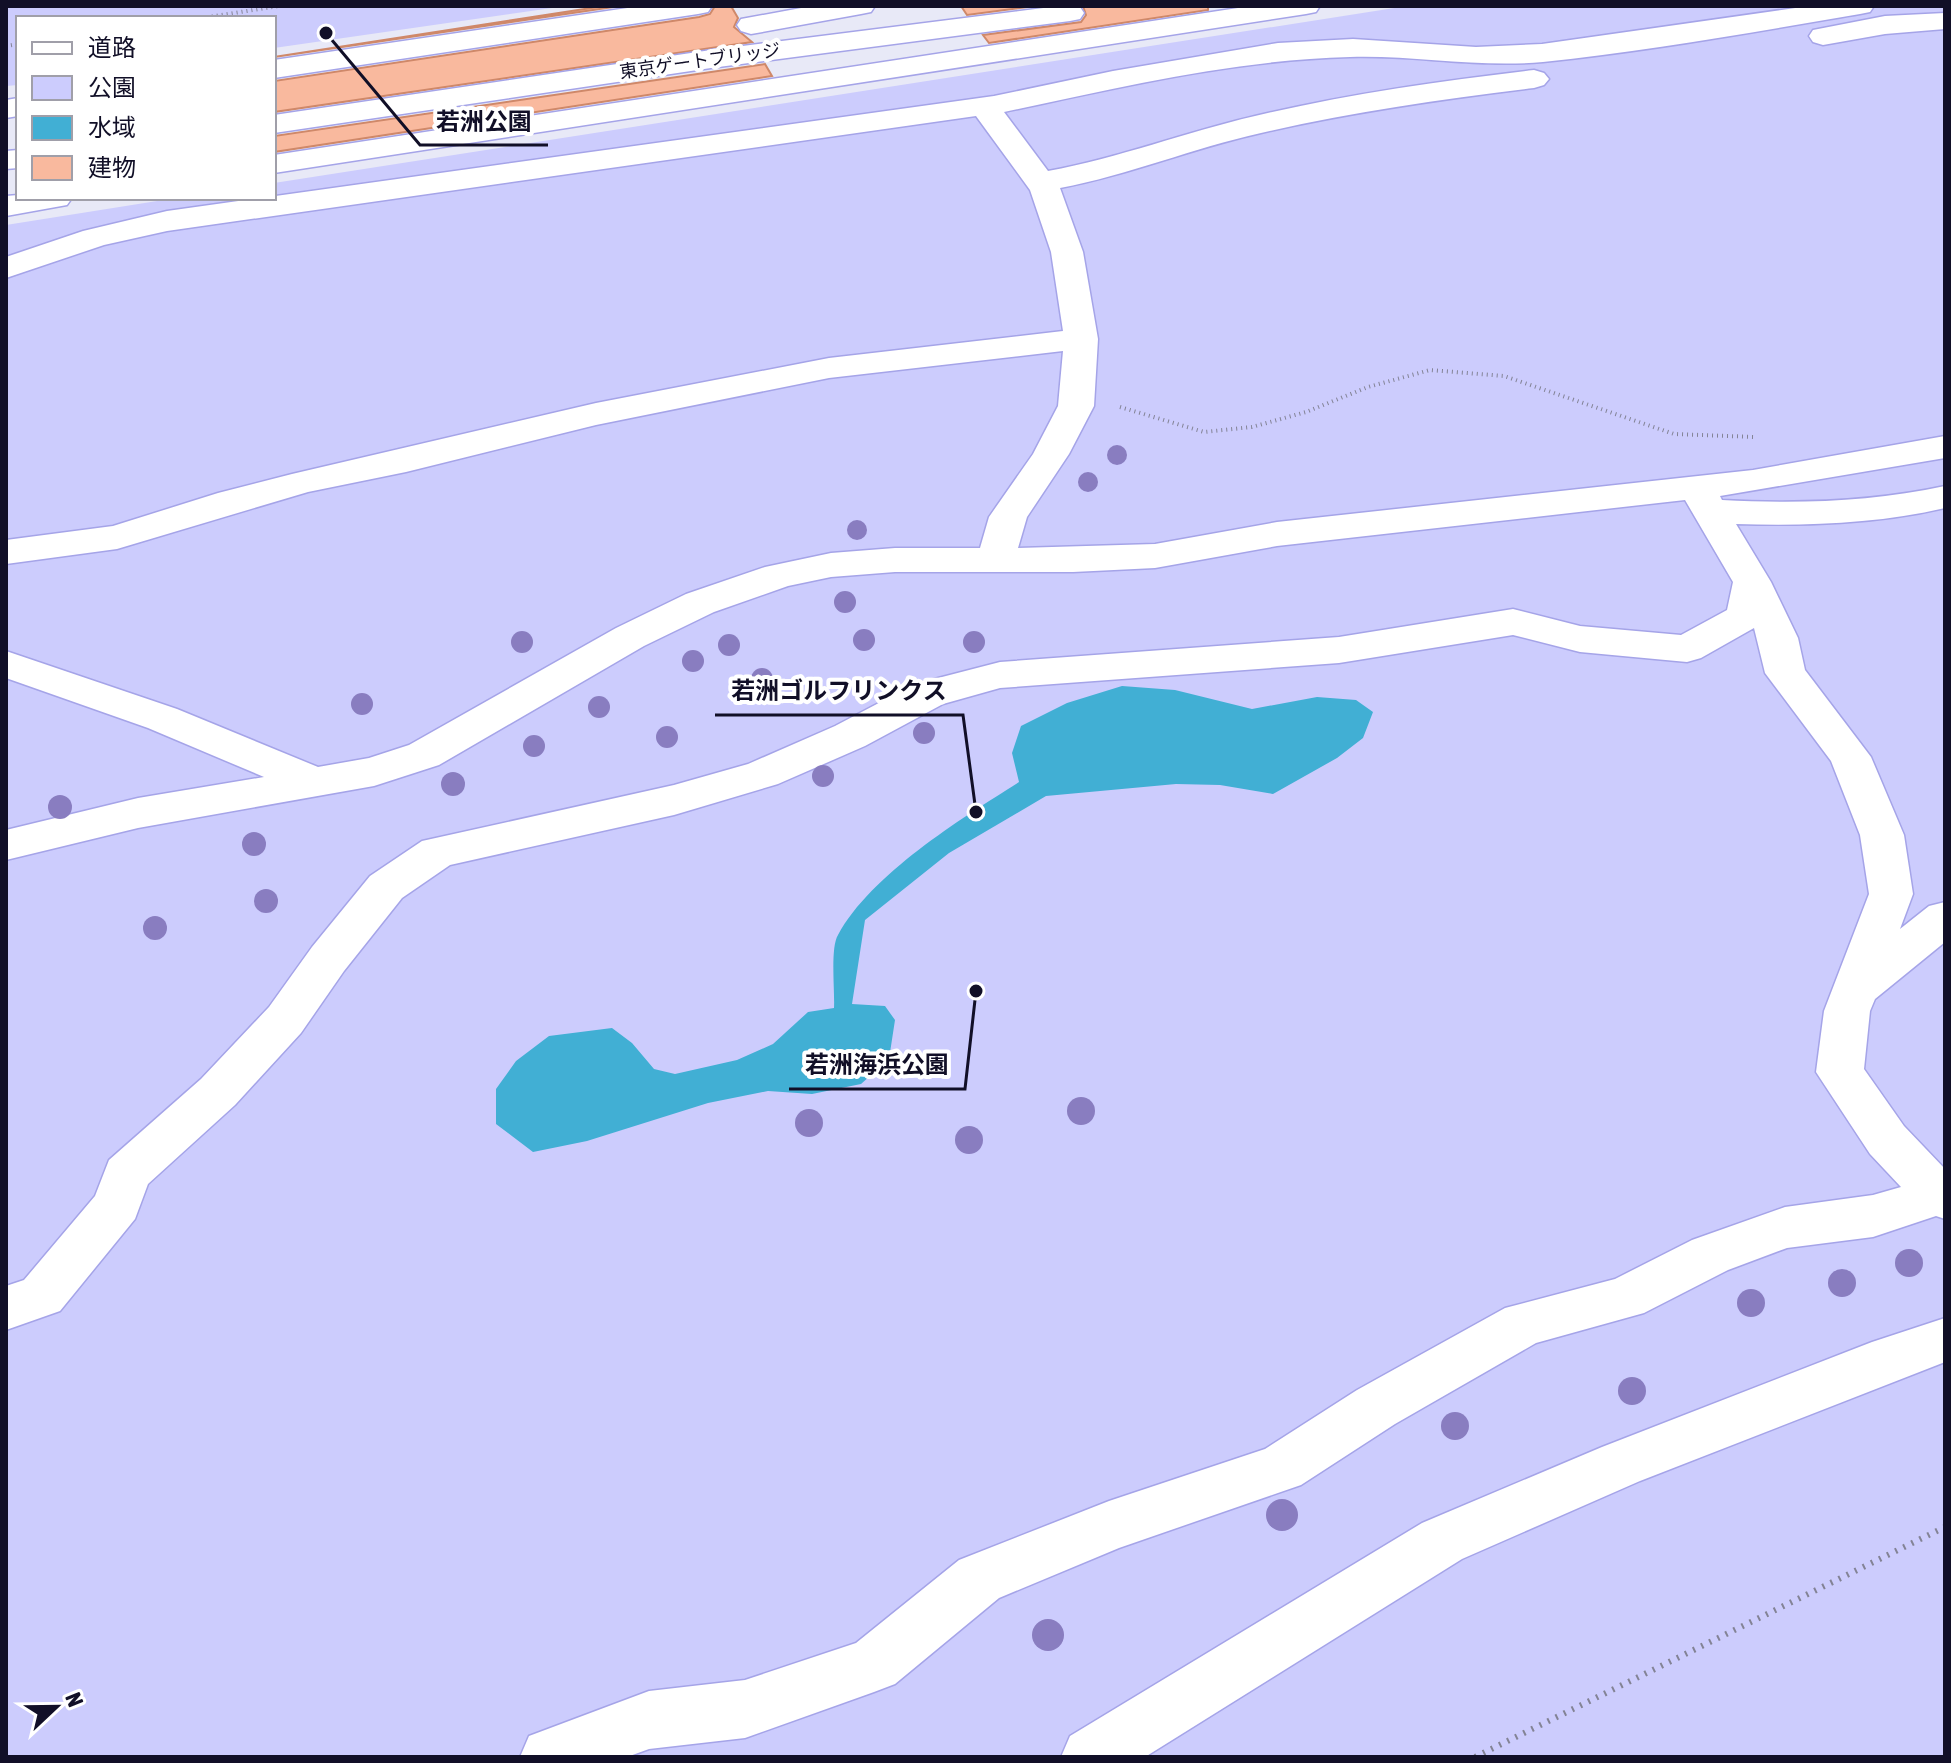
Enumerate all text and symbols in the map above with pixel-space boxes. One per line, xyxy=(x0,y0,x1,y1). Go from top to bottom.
legend xyxy=(16,16,276,200)
text: 道路 xyxy=(88,34,136,61)
street label: 東京ゲートブリッジ xyxy=(618,39,782,82)
text: 公園 xyxy=(88,74,136,101)
callout: 若洲公園 xyxy=(420,97,548,145)
text: 若洲公園 xyxy=(436,108,532,135)
text: 水域 xyxy=(88,114,136,141)
text: 建物 xyxy=(88,154,136,181)
callout: 若洲ゴルフリンクス xyxy=(715,667,963,715)
text: 若洲ゴルフリンクス xyxy=(731,677,947,704)
callout: 若洲海浜公園 xyxy=(789,1041,965,1089)
text: 若洲海浜公園 xyxy=(805,1051,949,1078)
north arrow xyxy=(16,1667,96,1747)
text: N xyxy=(60,1689,89,1710)

